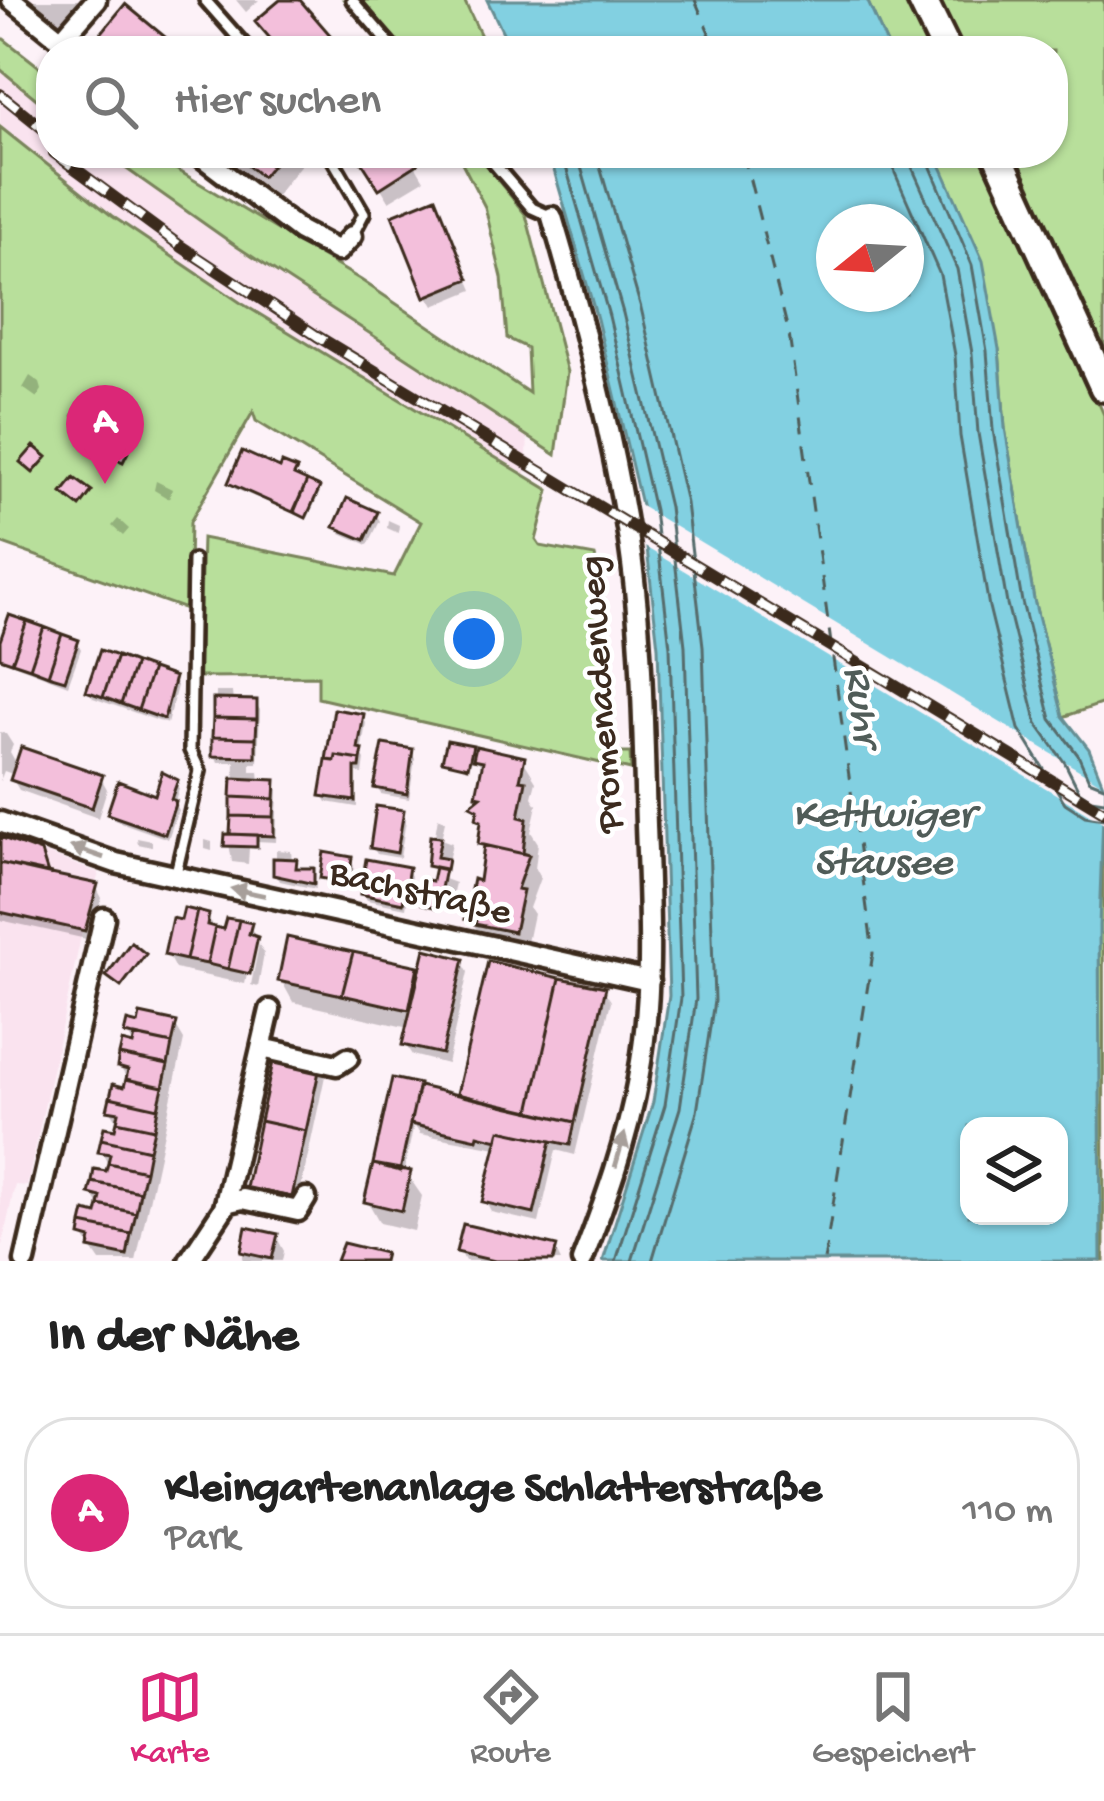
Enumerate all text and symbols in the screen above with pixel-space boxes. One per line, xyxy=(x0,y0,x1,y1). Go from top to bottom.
search box xyxy=(36,36,1068,168)
icon: search xyxy=(78,69,144,135)
text: Hier suchen xyxy=(174,76,381,129)
north arrow xyxy=(816,204,924,312)
pin: A xyxy=(66,385,144,484)
street label: Promenadenweg xyxy=(571,554,637,836)
your location xyxy=(444,609,504,669)
water label: Ruhr xyxy=(829,663,890,757)
water label: Kettwiger Stausee xyxy=(792,793,982,890)
one-way arrow xyxy=(68,842,104,860)
street label: Bachstraße xyxy=(324,852,516,938)
one-way arrow xyxy=(228,881,266,900)
map controls xyxy=(960,1117,1068,1225)
button: layers xyxy=(960,1117,1068,1225)
one-way arrow xyxy=(612,1131,630,1168)
text: In der Nähe xyxy=(48,1309,298,1369)
text: Kleingartenanlage Schlatterstraße xyxy=(165,1464,822,1517)
text: A xyxy=(78,1490,102,1536)
text: 110 m xyxy=(962,1490,1053,1536)
text: Park xyxy=(165,1517,239,1563)
tab: Karte xyxy=(131,1664,209,1774)
tab: Route xyxy=(470,1664,551,1774)
tab: Gespeichert xyxy=(812,1664,973,1774)

